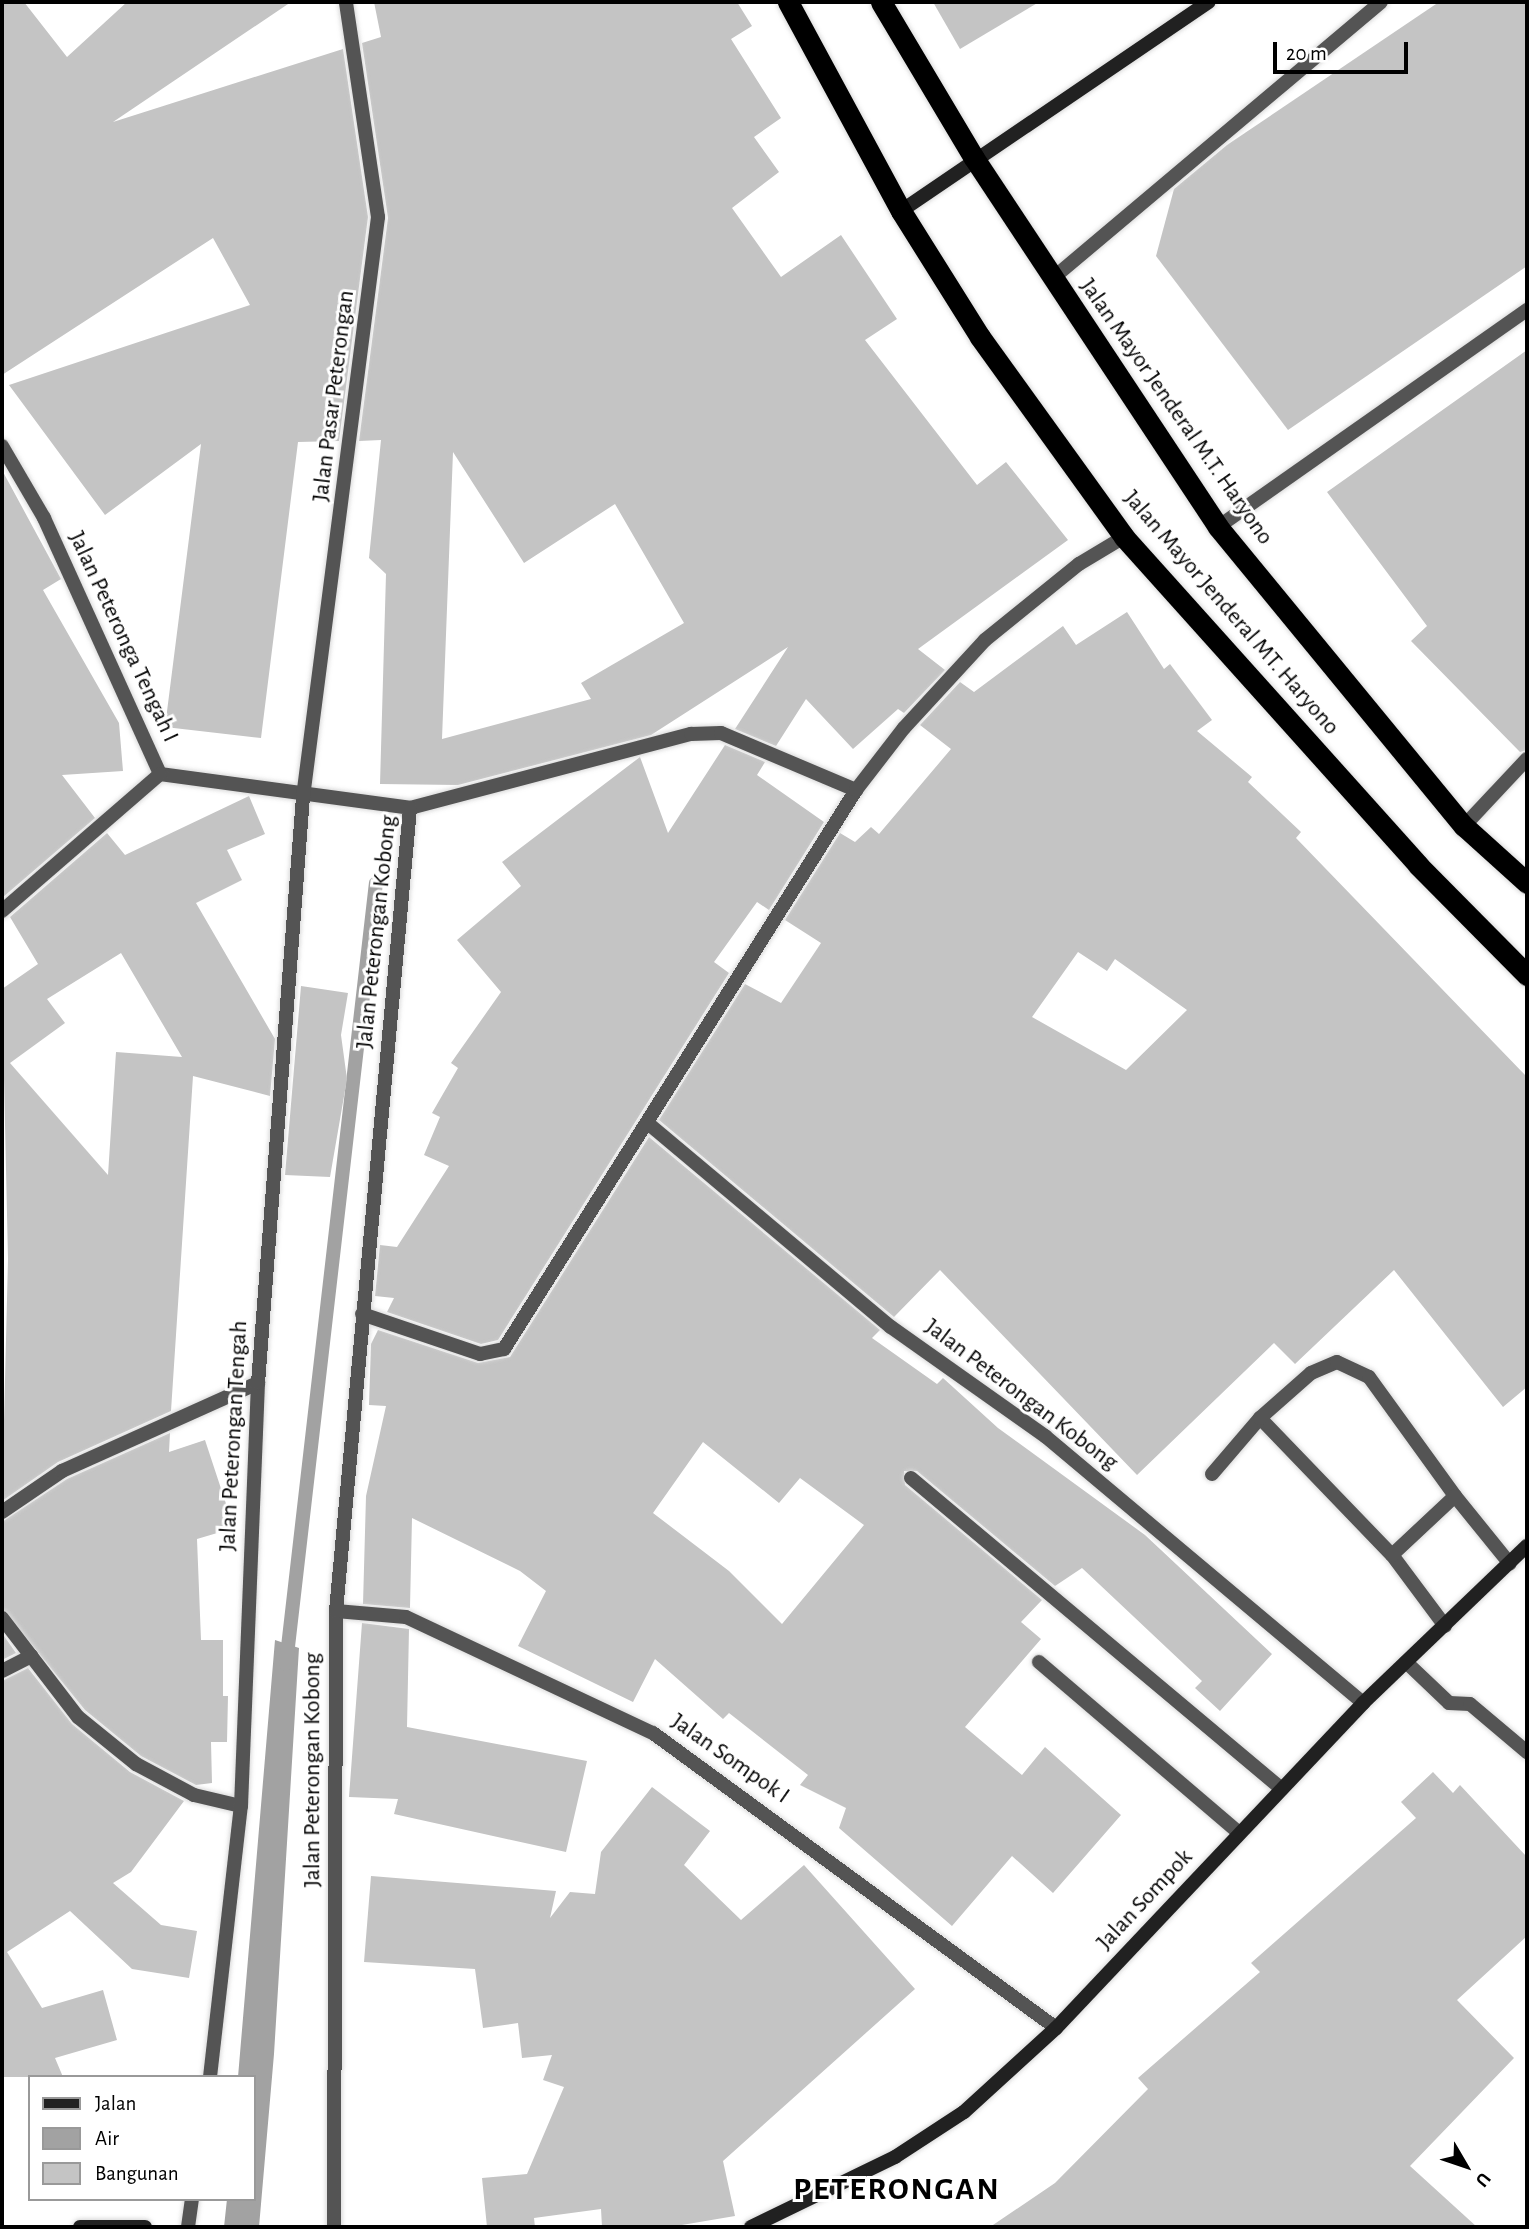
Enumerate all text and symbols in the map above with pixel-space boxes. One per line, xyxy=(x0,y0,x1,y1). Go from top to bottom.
scale bar xyxy=(1277,28,1412,72)
text: 20 m xyxy=(1286,43,1327,64)
street label: Jalan Mayor Jenderal M.T. Haryono xyxy=(1073,273,1279,551)
street label: Jalan Pasar Peterongan xyxy=(307,289,361,503)
street label: Jalan Mayor Jenderal MT. Haryono xyxy=(1117,485,1345,741)
street label: Jalan Peteronga Tengah I xyxy=(62,527,184,747)
street label: Jalan Peterongan Kobong xyxy=(350,814,404,1050)
street label: Jalan Peterongan Kobong xyxy=(919,1313,1123,1477)
street label: Jalan Peterongan Tengah xyxy=(214,1320,254,1552)
street label: Jalan Peterongan Kobong xyxy=(299,1653,327,1887)
street label: Jalan Sompok I xyxy=(665,1708,795,1810)
street label: Jalan Sompok xyxy=(1091,1843,1199,1957)
legend xyxy=(28,2075,256,2201)
text: Jalan xyxy=(95,2093,136,2114)
text: Air xyxy=(95,2128,119,2149)
north arrow xyxy=(1431,2131,1501,2201)
text: Bangunan xyxy=(95,2163,179,2184)
text: U xyxy=(1472,2169,1494,2190)
district label: PETERONGAN xyxy=(795,2170,999,2208)

